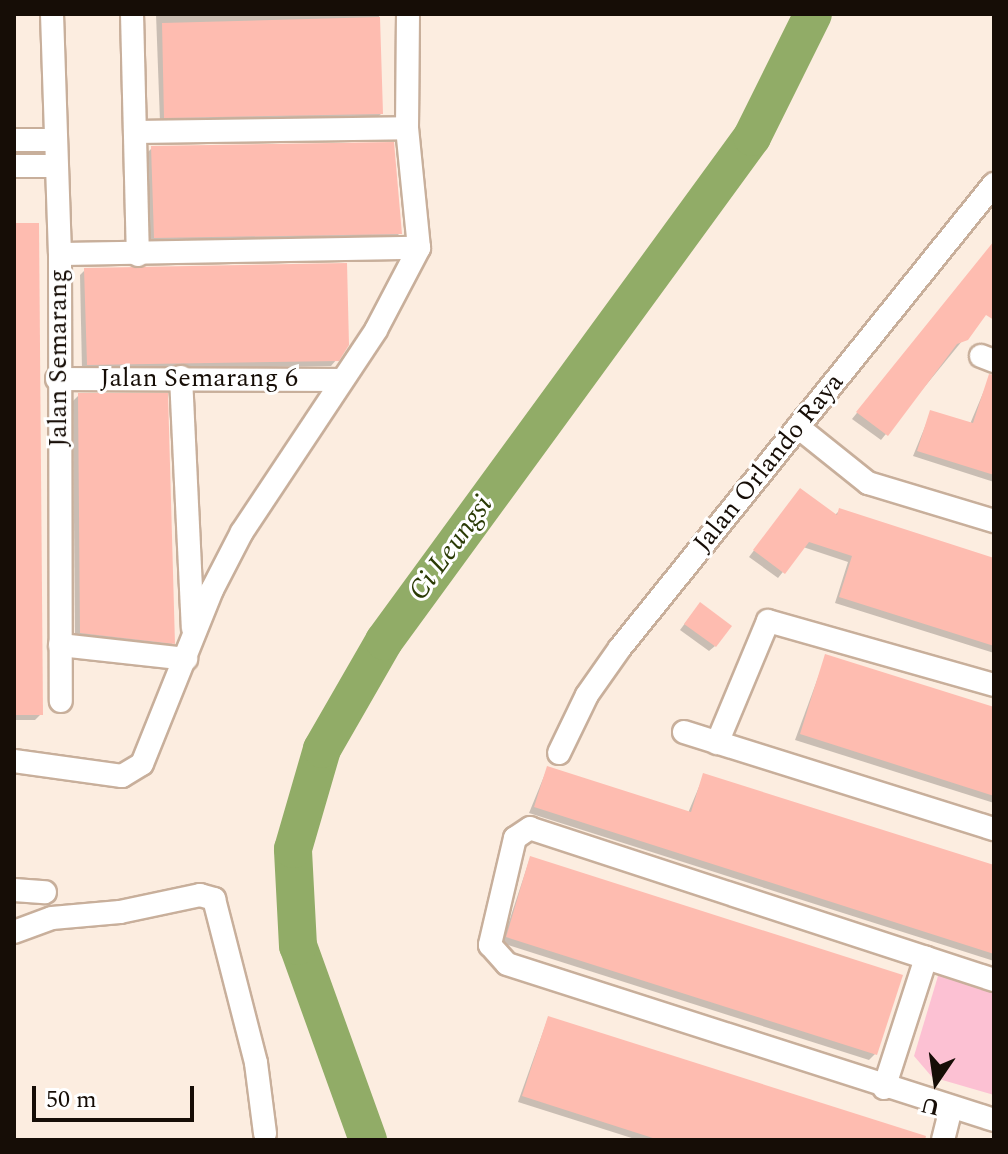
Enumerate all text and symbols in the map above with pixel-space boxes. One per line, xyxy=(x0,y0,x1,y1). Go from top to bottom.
street label: Jalan Semarang xyxy=(43,269,75,447)
street label: Jalan Semarang 6 xyxy=(100,363,298,395)
street label: Jalan Orlando Raya xyxy=(687,367,851,559)
water label: Ci Leungsi xyxy=(402,489,500,607)
north arrow xyxy=(896,1042,976,1122)
scale bar xyxy=(36,1070,198,1120)
text: 50 m xyxy=(46,1082,97,1118)
text: U xyxy=(918,1088,943,1124)

